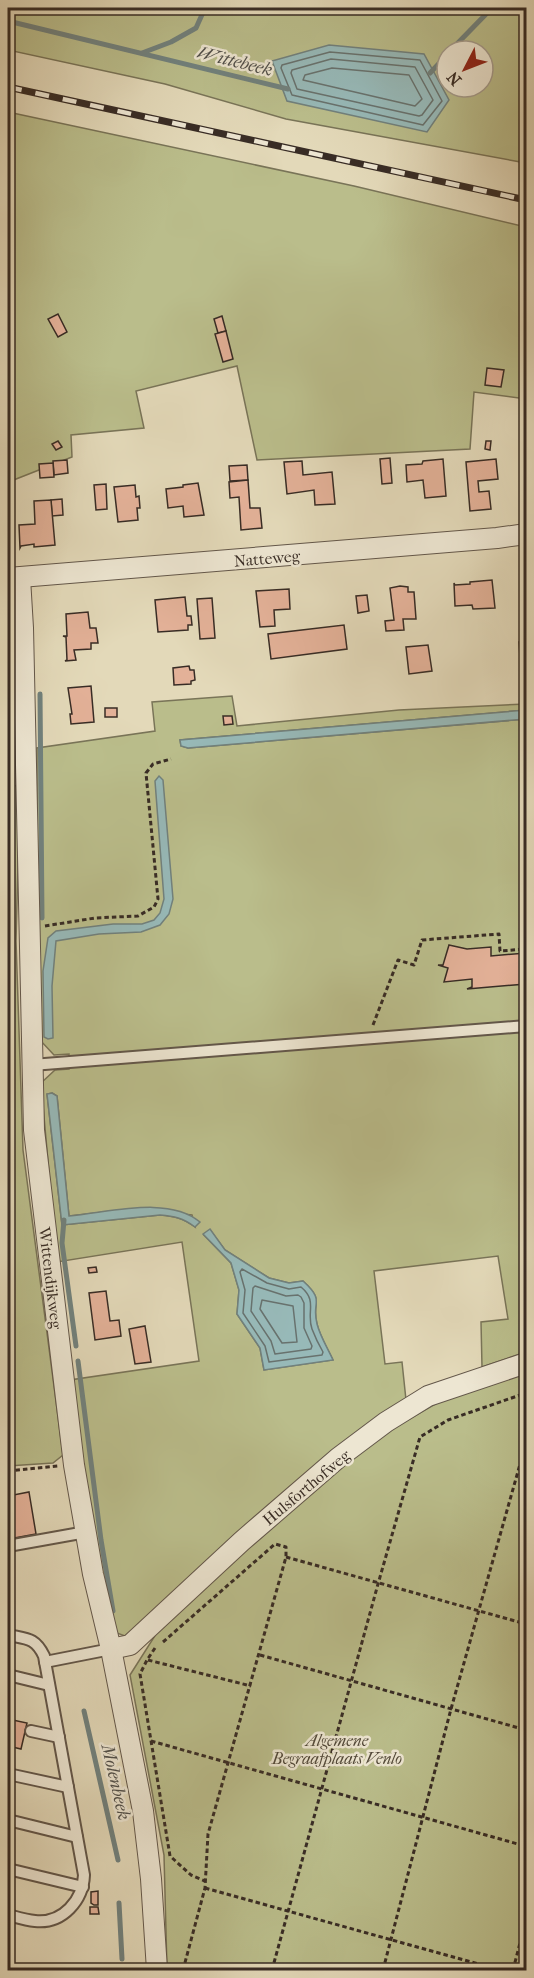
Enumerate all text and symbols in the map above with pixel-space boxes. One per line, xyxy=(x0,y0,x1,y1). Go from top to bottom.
north arrow xyxy=(435,39,495,99)
water label: Wittebeek xyxy=(195,42,275,81)
text: N xyxy=(443,67,465,90)
street label: Natteweg xyxy=(233,546,301,571)
street label: Wittendijkweg xyxy=(35,1225,66,1331)
street label: Hulsforthofweg xyxy=(259,1445,354,1529)
park label: Algemene Begraafplaats Venlo xyxy=(271,1731,402,1768)
water label: Molenbeek xyxy=(96,1740,134,1822)

